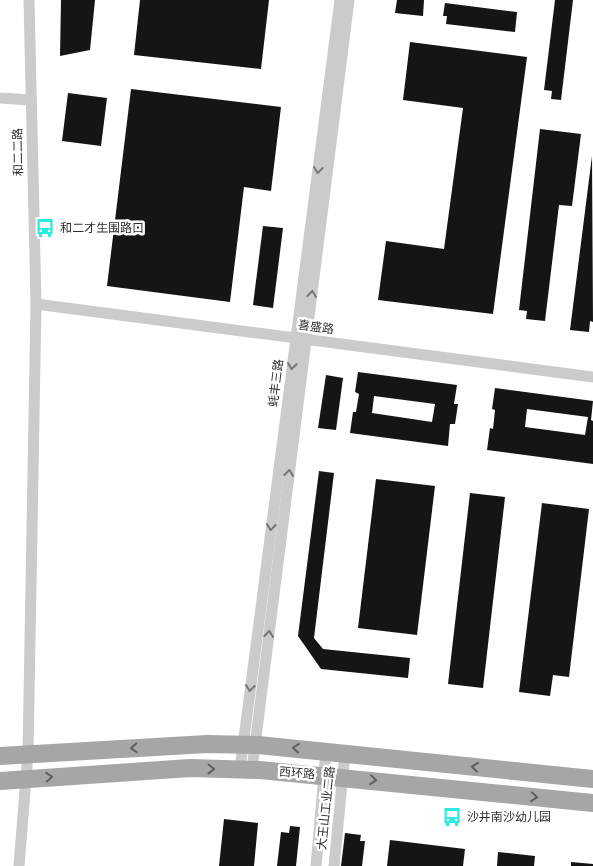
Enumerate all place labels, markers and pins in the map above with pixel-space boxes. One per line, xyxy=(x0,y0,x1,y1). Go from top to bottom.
bus stop icon: 和二才生围路口 xyxy=(34,217,56,239)
place label: 和二才生围路口 xyxy=(60,220,144,236)
bus stop icon: 沙井南沙幼儿园 xyxy=(441,806,463,828)
place label: 沙井南沙幼儿园 xyxy=(467,809,551,825)

